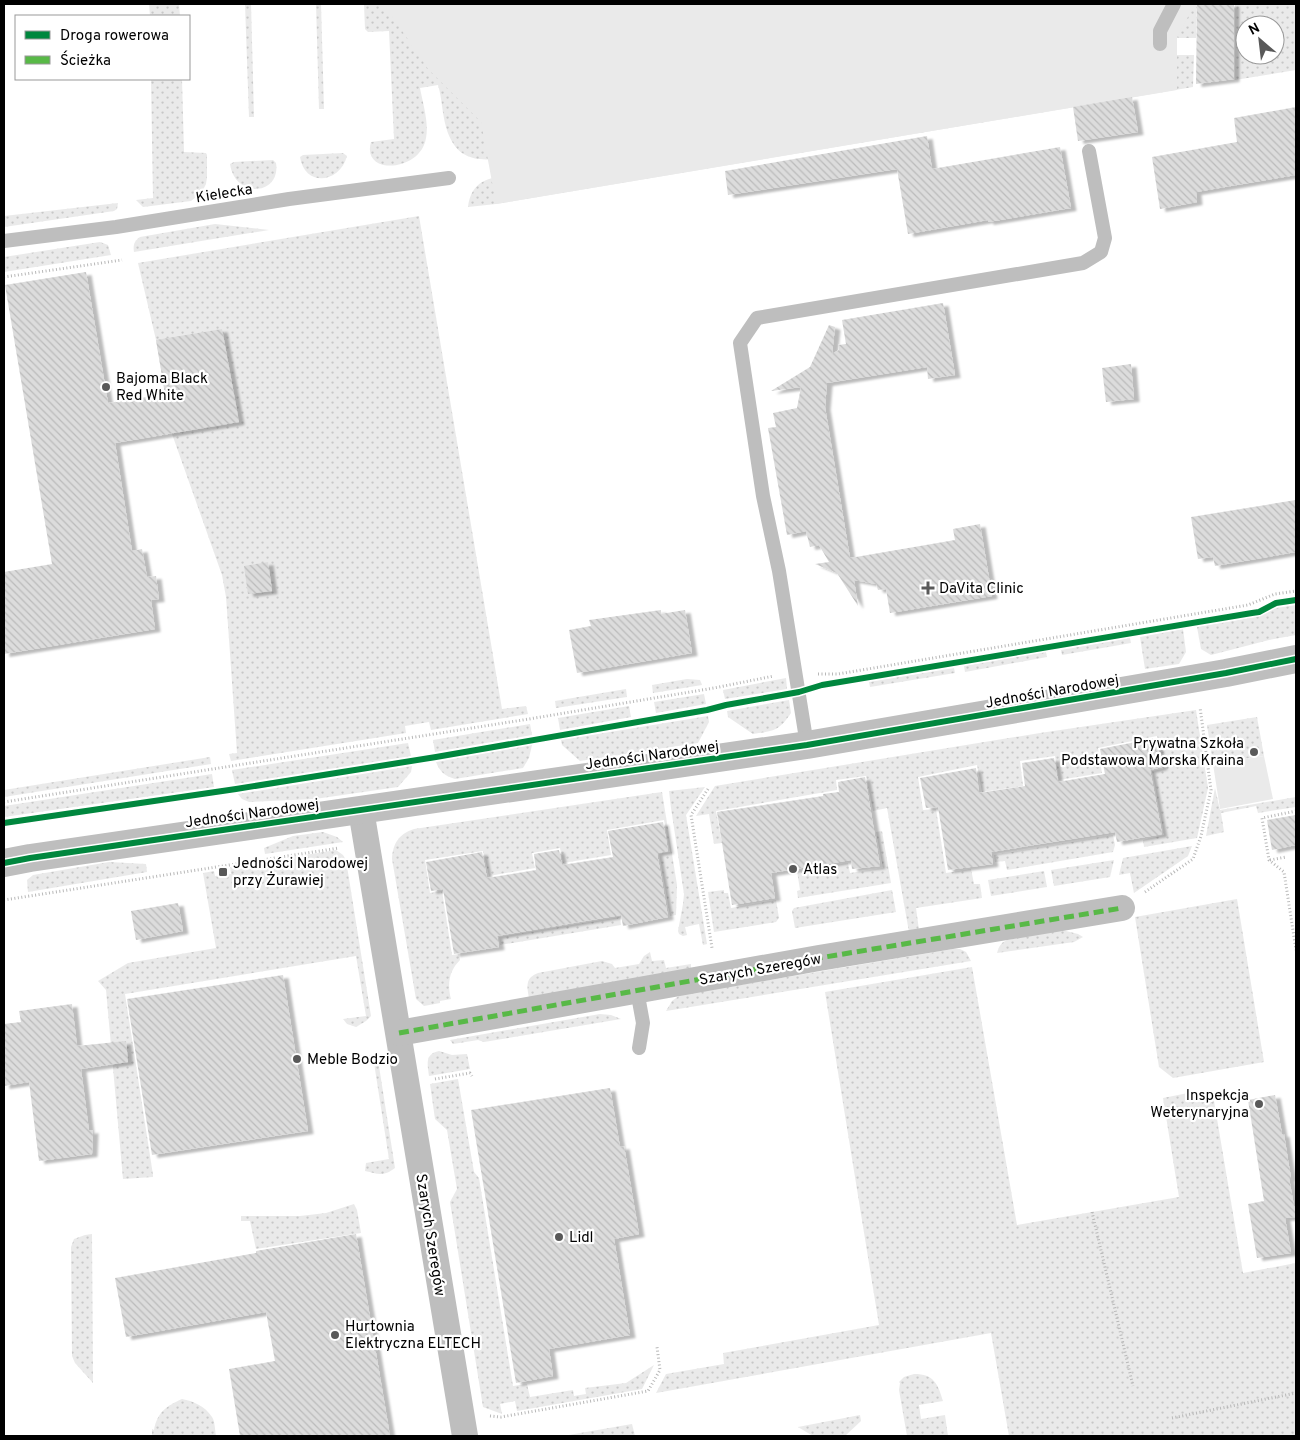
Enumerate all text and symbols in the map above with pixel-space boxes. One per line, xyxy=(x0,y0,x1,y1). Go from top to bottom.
legend xyxy=(15,15,190,80)
north arrow xyxy=(1235,15,1285,65)
text: N xyxy=(1246,20,1263,40)
text: Droga rowerowa xyxy=(60,27,169,46)
text: Ścieżka xyxy=(60,50,111,71)
street label: Kielecka xyxy=(195,181,254,208)
place label: Bajoma Black Red White xyxy=(116,370,208,406)
marker: Bajoma Black Red White xyxy=(100,381,112,393)
place label: DaVita Clinic xyxy=(939,580,1024,599)
marker: DaVita Clinic xyxy=(921,581,935,595)
street label: Jedności Narodowej xyxy=(984,671,1120,714)
place label: Prywatna Szkoła Podstawowa Morska Kraina xyxy=(1061,735,1244,771)
street label: Jedności Narodowej xyxy=(584,738,720,775)
marker: Prywatna Szkoła Podstawowa Morska Kraina xyxy=(1248,746,1260,758)
street label: Jedności Narodowej xyxy=(184,796,320,833)
place label: Jedności Narodowej przy Żurawiej xyxy=(233,855,368,891)
place label: Atlas xyxy=(803,861,837,880)
marker: Atlas xyxy=(787,863,799,875)
marker: Jedności Narodowej przy Żurawiej xyxy=(217,866,229,878)
street label: Szarych Szeregów xyxy=(698,950,823,991)
place label: Meble Bodzio xyxy=(307,1051,398,1070)
marker: Meble Bodzio xyxy=(291,1053,303,1065)
place label: Inspekcja Weterynaryjna xyxy=(1150,1087,1249,1123)
marker: Inspekcja Weterynaryjna xyxy=(1253,1098,1265,1110)
street label: Szarych Szeregów xyxy=(410,1173,449,1298)
place label: Lidl xyxy=(569,1229,594,1248)
marker: Lidl xyxy=(553,1231,565,1243)
place label: Hurtownia Elektryczna ELTECH xyxy=(345,1318,481,1354)
marker: Hurtownia Elektryczna ELTECH xyxy=(329,1329,341,1341)

